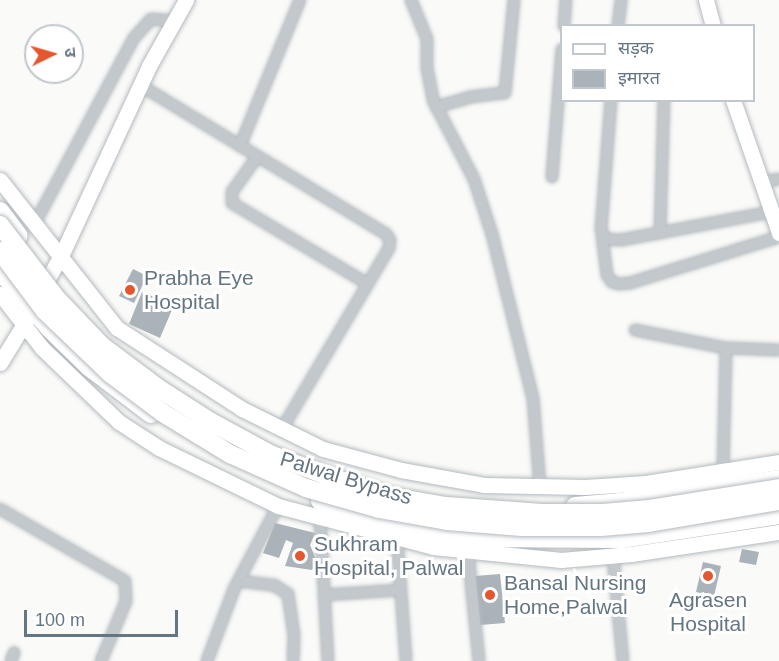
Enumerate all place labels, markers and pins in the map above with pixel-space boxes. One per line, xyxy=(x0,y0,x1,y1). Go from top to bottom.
place label: Prabha Eye Hospital xyxy=(144,265,254,315)
marker: Prabha Eye Hospital xyxy=(121,281,139,299)
place label: Sukhram Hospital, Palwal xyxy=(314,531,463,581)
marker: Sukhram Hospital, Palwal xyxy=(291,547,309,565)
marker: Agrasen Hospital xyxy=(699,567,717,585)
place label: Bansal Nursing Home,Palwal xyxy=(504,570,646,620)
marker: Bansal Nursing Home,Palwal xyxy=(481,586,499,604)
place label: Agrasen Hospital xyxy=(669,587,747,637)

